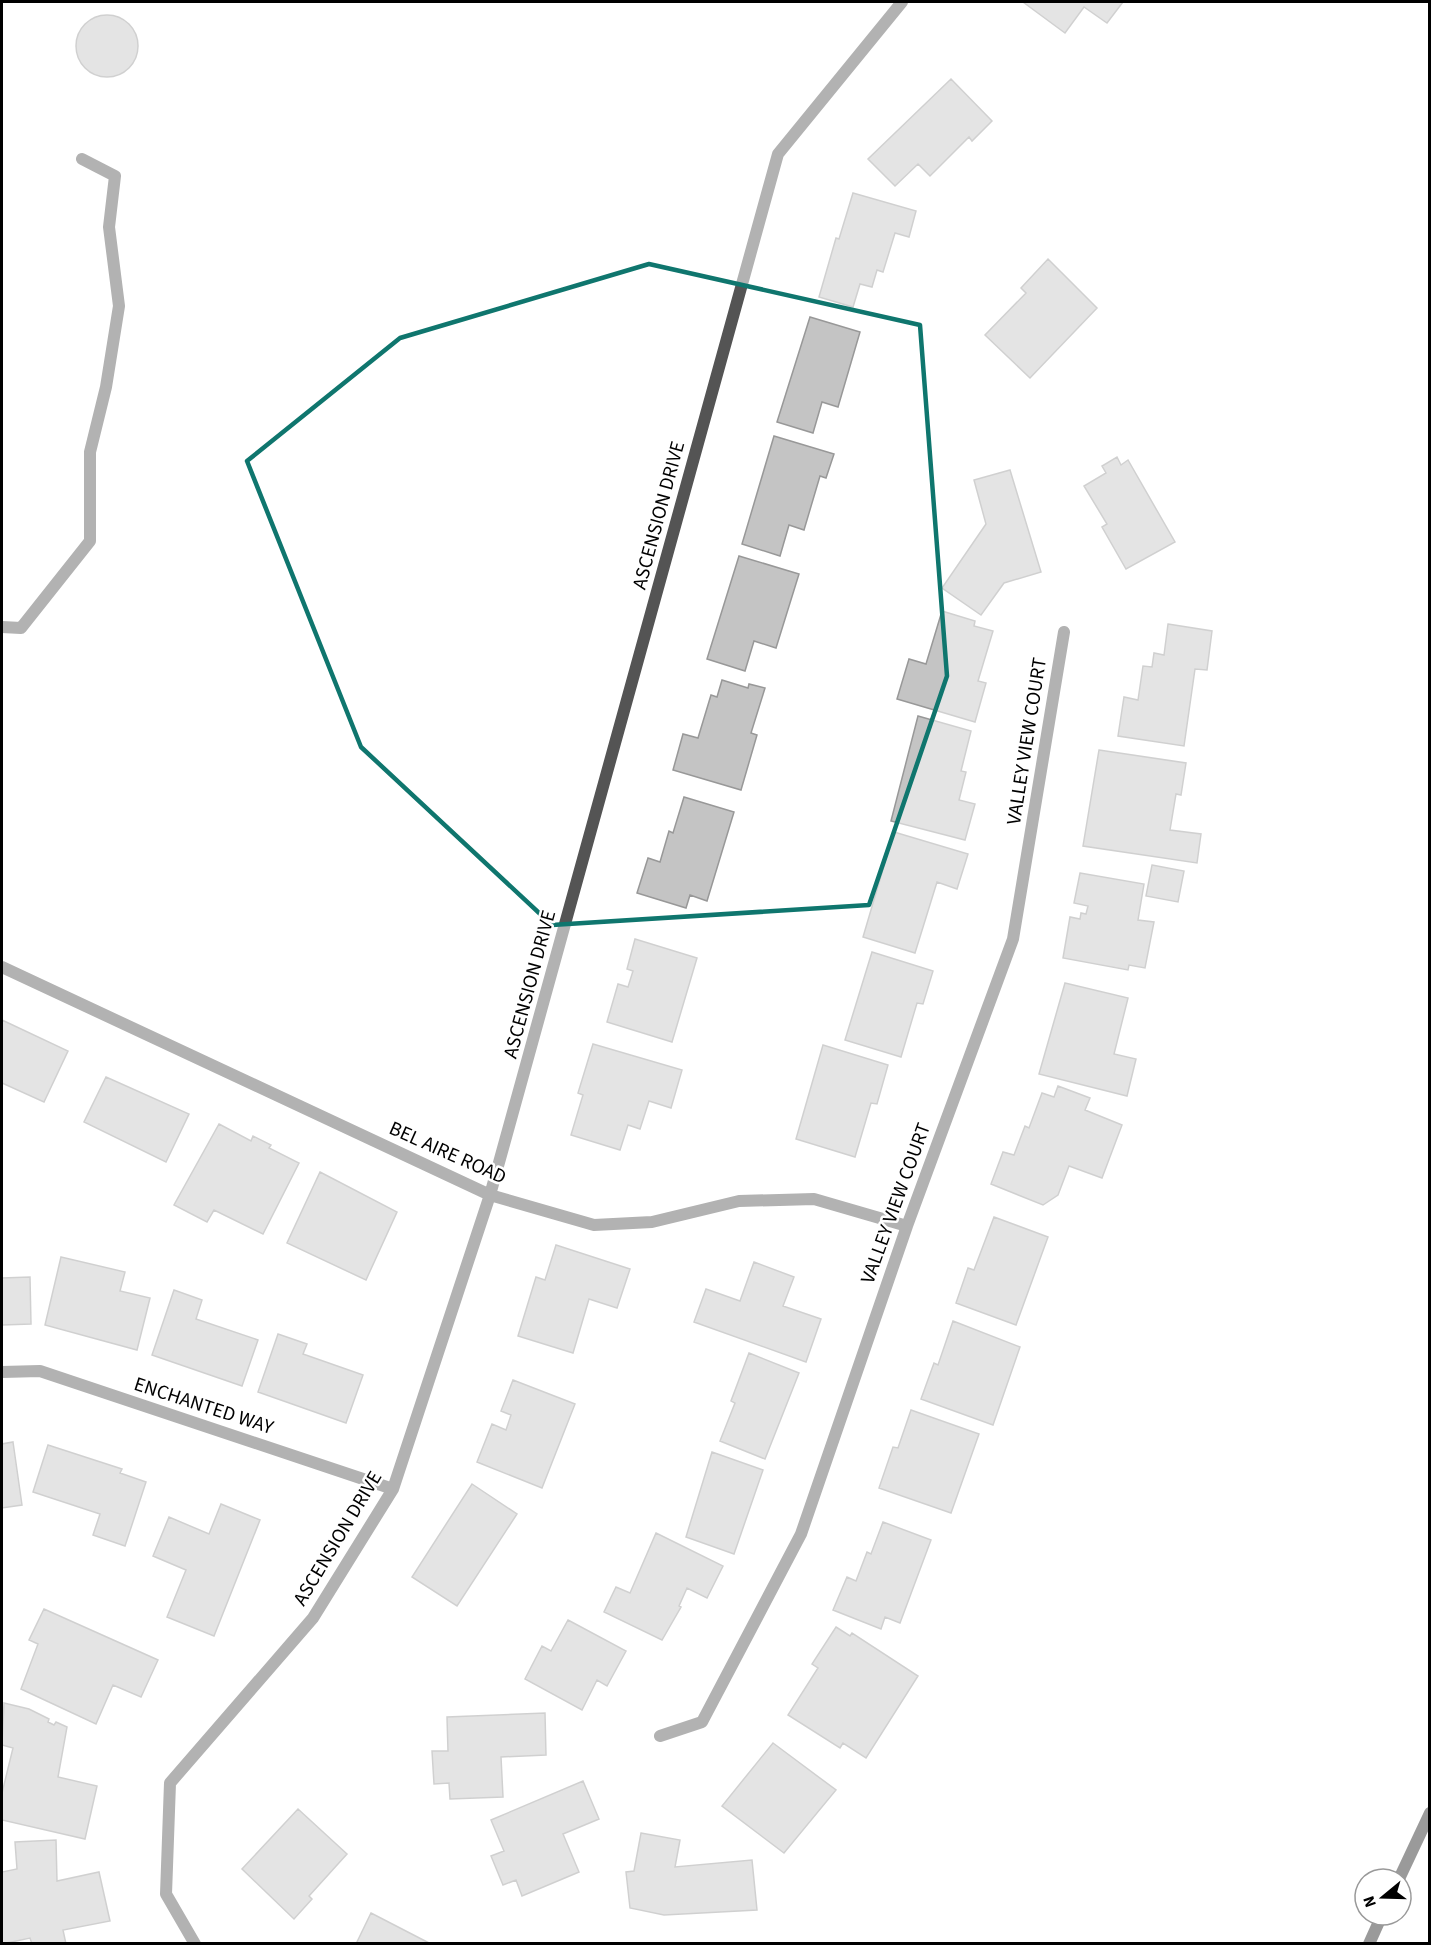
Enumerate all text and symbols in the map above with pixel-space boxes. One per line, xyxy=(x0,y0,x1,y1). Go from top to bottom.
street label: ASCENSION DRIVE xyxy=(626,438,692,592)
street label: VALLEY VIEW COURT xyxy=(1000,655,1054,827)
street label: ASCENSION DRIVE xyxy=(497,907,563,1061)
street label: BEL AIRE ROAD xyxy=(384,1115,511,1191)
street label: VALLEY VIEW COURT xyxy=(854,1119,938,1288)
street label: ENCHANTED WAY xyxy=(130,1370,277,1442)
street label: ASCENSION DRIVE xyxy=(287,1466,389,1611)
north arrow xyxy=(1353,1867,1413,1927)
text: N xyxy=(1358,1893,1382,1910)

